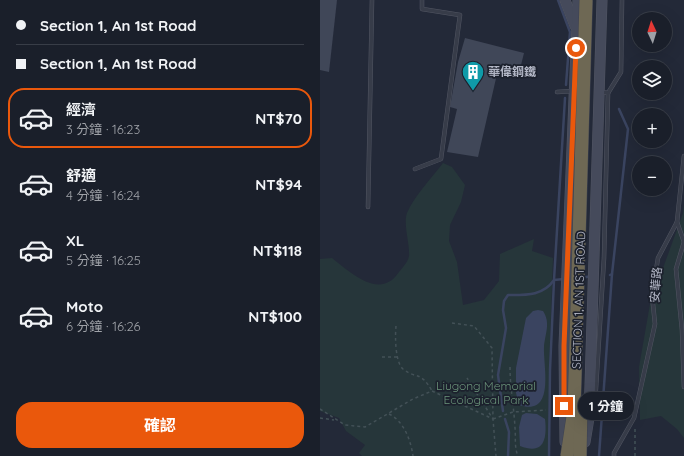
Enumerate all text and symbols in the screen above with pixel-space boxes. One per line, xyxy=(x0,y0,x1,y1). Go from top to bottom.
north arrow xyxy=(632,12,672,52)
map controls xyxy=(632,12,672,196)
text: Section 1, An 1st Road xyxy=(40,16,197,35)
route start xyxy=(567,39,585,57)
text: Section 1, An 1st Road xyxy=(40,54,197,73)
building icon: 華偉鋼鐵 xyxy=(460,59,486,92)
button: layers xyxy=(632,60,672,100)
place label: 華偉鋼鐵 xyxy=(488,64,536,79)
icon: car xyxy=(18,100,54,136)
text: 經濟 xyxy=(66,100,96,119)
button: + xyxy=(632,108,672,148)
text: NT$70 xyxy=(255,109,302,128)
text: 3 分鐘 · 16:23 xyxy=(66,121,140,137)
button: − xyxy=(632,156,672,196)
icon: car xyxy=(18,166,54,202)
text: 舒適 xyxy=(66,166,96,185)
text: NT$94 xyxy=(255,175,302,194)
text: 4 分鐘 · 16:24 xyxy=(66,187,140,203)
street label: SECTION 1, AN 1ST ROAD xyxy=(569,230,588,369)
text: XL xyxy=(66,231,84,250)
icon: car xyxy=(18,232,54,268)
text: NT$118 xyxy=(253,241,302,260)
text: 5 分鐘 · 16:25 xyxy=(66,252,141,268)
street label: 安華路 xyxy=(646,266,665,304)
text: Moto xyxy=(66,297,103,316)
icon: car xyxy=(18,298,54,334)
text: NT$100 xyxy=(248,307,302,326)
text: 6 分鐘 · 16:26 xyxy=(66,318,141,334)
park label: Liugong Memorial Ecological Park xyxy=(436,378,536,407)
callout: 1 分鐘 xyxy=(578,392,634,420)
route end xyxy=(555,397,573,415)
text: 1 分鐘 xyxy=(589,398,623,414)
button: 確認 xyxy=(16,402,304,448)

